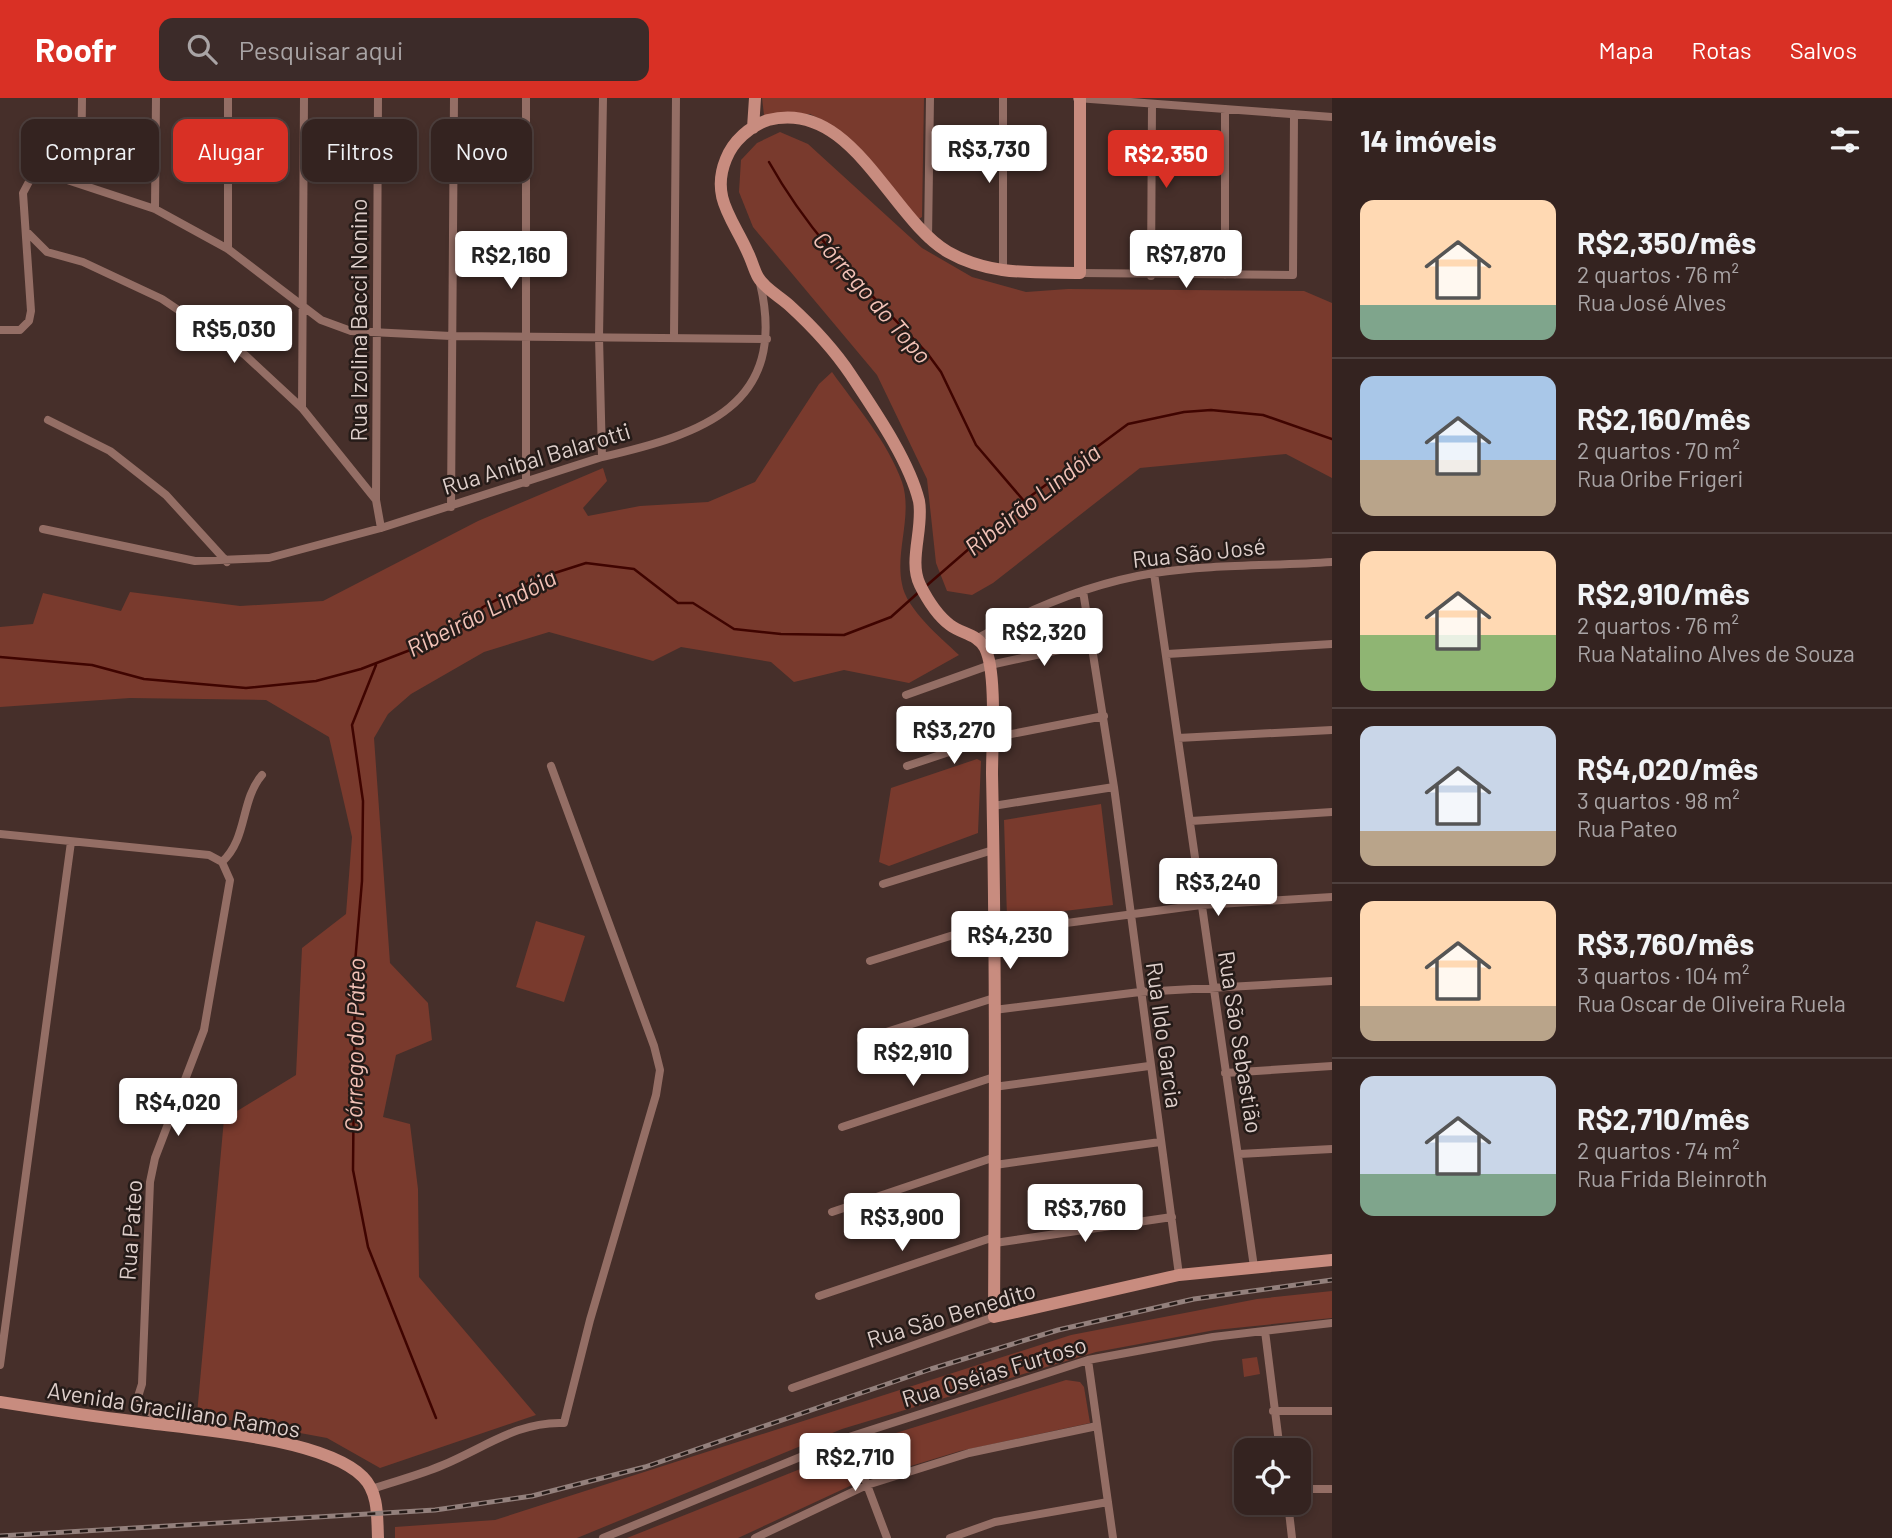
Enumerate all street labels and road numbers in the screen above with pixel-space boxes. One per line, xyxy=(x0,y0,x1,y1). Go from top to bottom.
street label: Rua Izolina Bacci Nonino xyxy=(344,199,372,441)
street label: Rua Anibal Balarotti xyxy=(438,416,634,500)
street label: Rua São José xyxy=(1131,531,1267,573)
street label: Rua São Sebastião xyxy=(1213,949,1269,1135)
street label: Rua Ildo Garcia xyxy=(1141,960,1189,1110)
street label: Rua Pateo xyxy=(113,1179,147,1281)
street label: Rua São Benedito xyxy=(863,1275,1039,1353)
street label: Rua Oséias Furtoso xyxy=(898,1330,1090,1412)
street label: Avenida Graciliano Ramos xyxy=(45,1375,303,1443)

